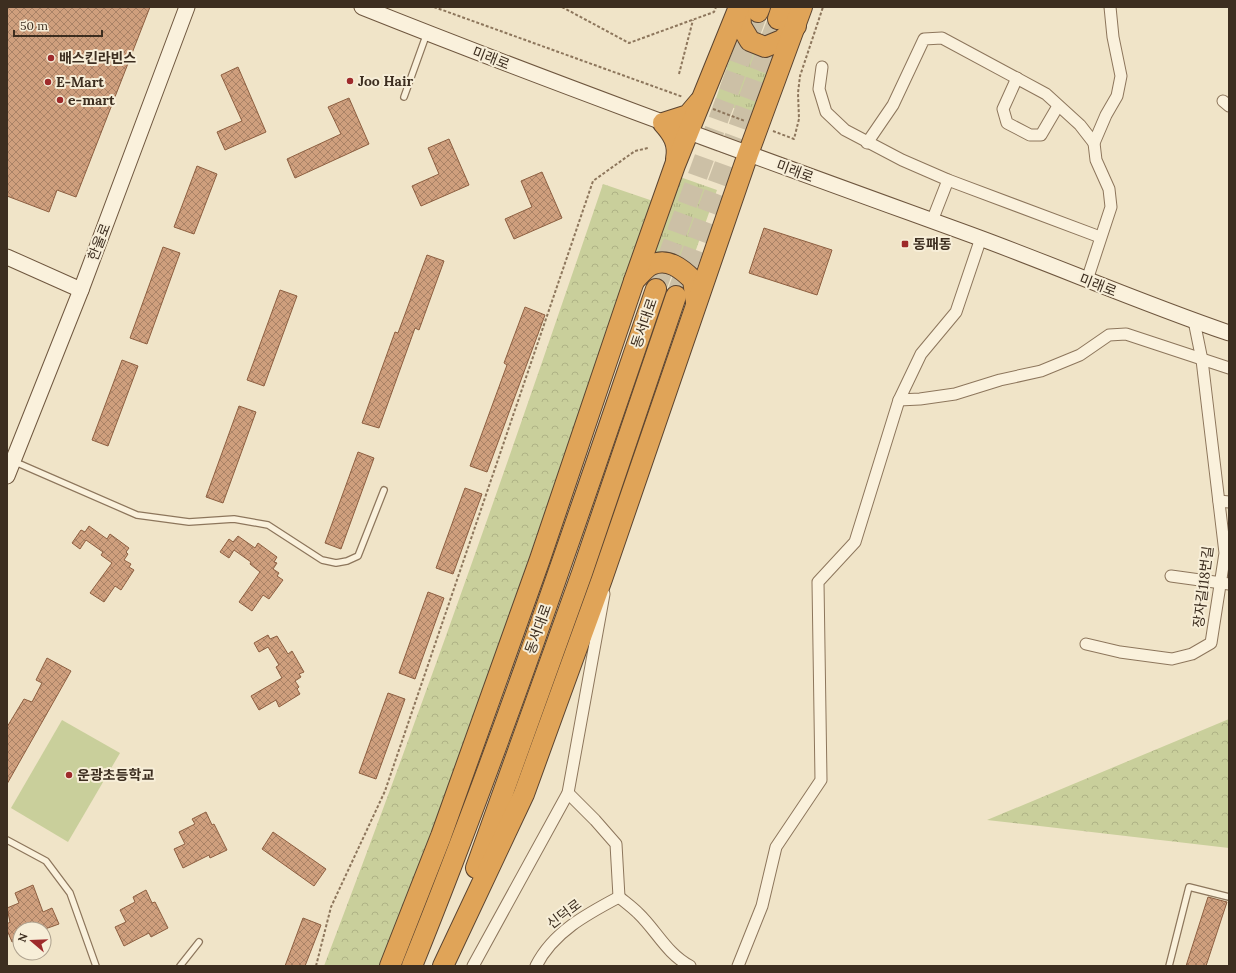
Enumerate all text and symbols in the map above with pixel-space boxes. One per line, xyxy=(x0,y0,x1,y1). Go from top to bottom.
scale bar xyxy=(14,12,102,38)
text: 50 m xyxy=(20,18,48,33)
street label: 미래로 xyxy=(470,43,512,73)
place label: 배스킨라빈스 xyxy=(59,49,136,67)
marker: 배스킨라빈스 xyxy=(46,53,56,63)
place label: Joo Hair xyxy=(358,72,413,90)
place label: E-Mart xyxy=(56,73,104,91)
marker: Joo Hair xyxy=(345,76,355,86)
marker: E-Mart xyxy=(43,77,53,87)
place label: e-mart xyxy=(68,91,115,109)
marker: e-mart xyxy=(55,95,65,105)
street label: 미래로 xyxy=(774,156,816,186)
street label: 한울로 xyxy=(84,221,114,263)
place label: 동패동 xyxy=(913,235,952,253)
marker: 동패동 xyxy=(900,239,910,249)
street label: 미래로 xyxy=(1077,270,1119,300)
street label: 동서대로 xyxy=(627,296,661,350)
street label: 장자길118번길 xyxy=(1189,545,1217,629)
street label: 동서대로 xyxy=(521,602,555,656)
place label: 운광초등학교 xyxy=(77,766,154,784)
marker: 운광초등학교 xyxy=(64,770,74,780)
street label: 신덕로 xyxy=(543,895,585,933)
north arrow xyxy=(12,921,52,961)
text: N xyxy=(15,931,31,944)

